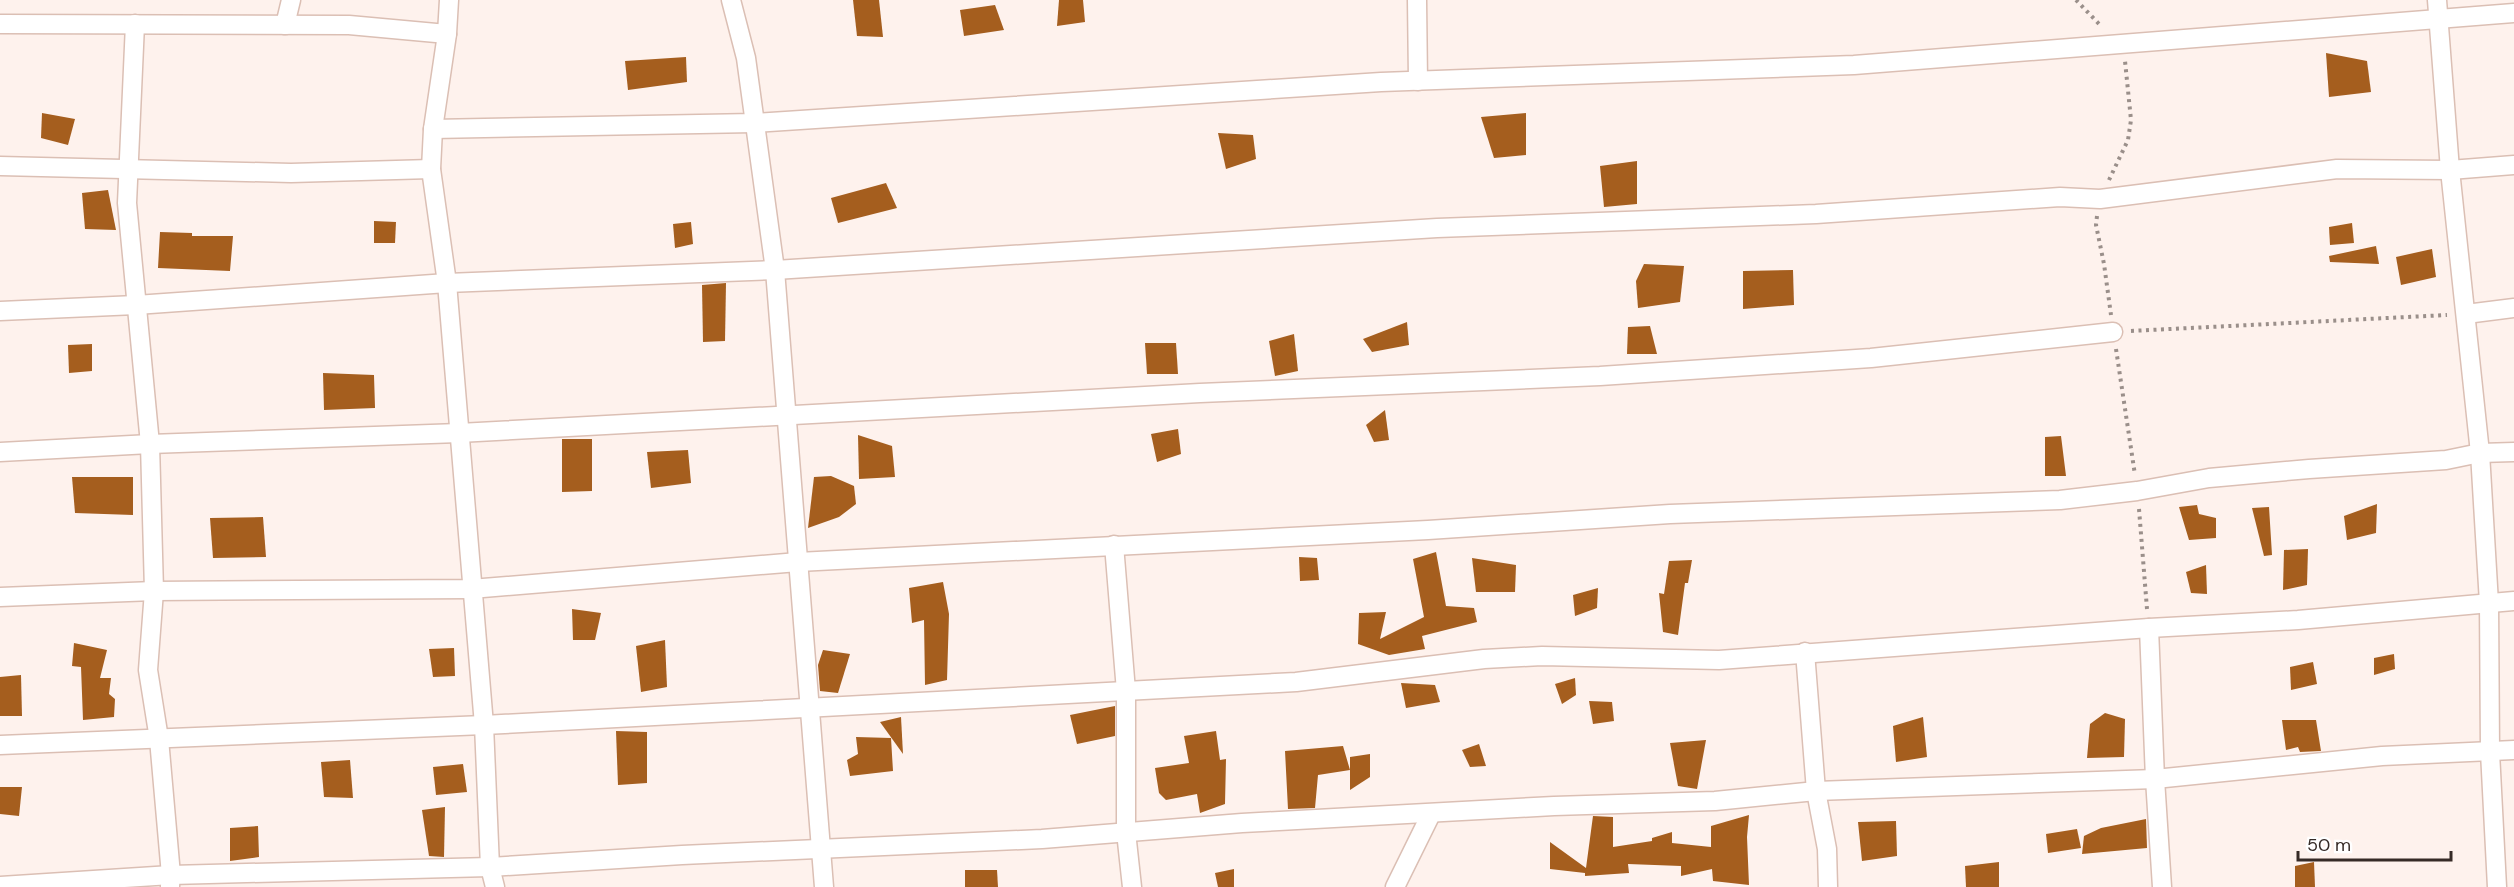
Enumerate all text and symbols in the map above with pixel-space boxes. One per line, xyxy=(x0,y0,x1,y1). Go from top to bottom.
scale bar xyxy=(2298,824,2451,862)
text: 50 m xyxy=(2307,833,2351,857)

